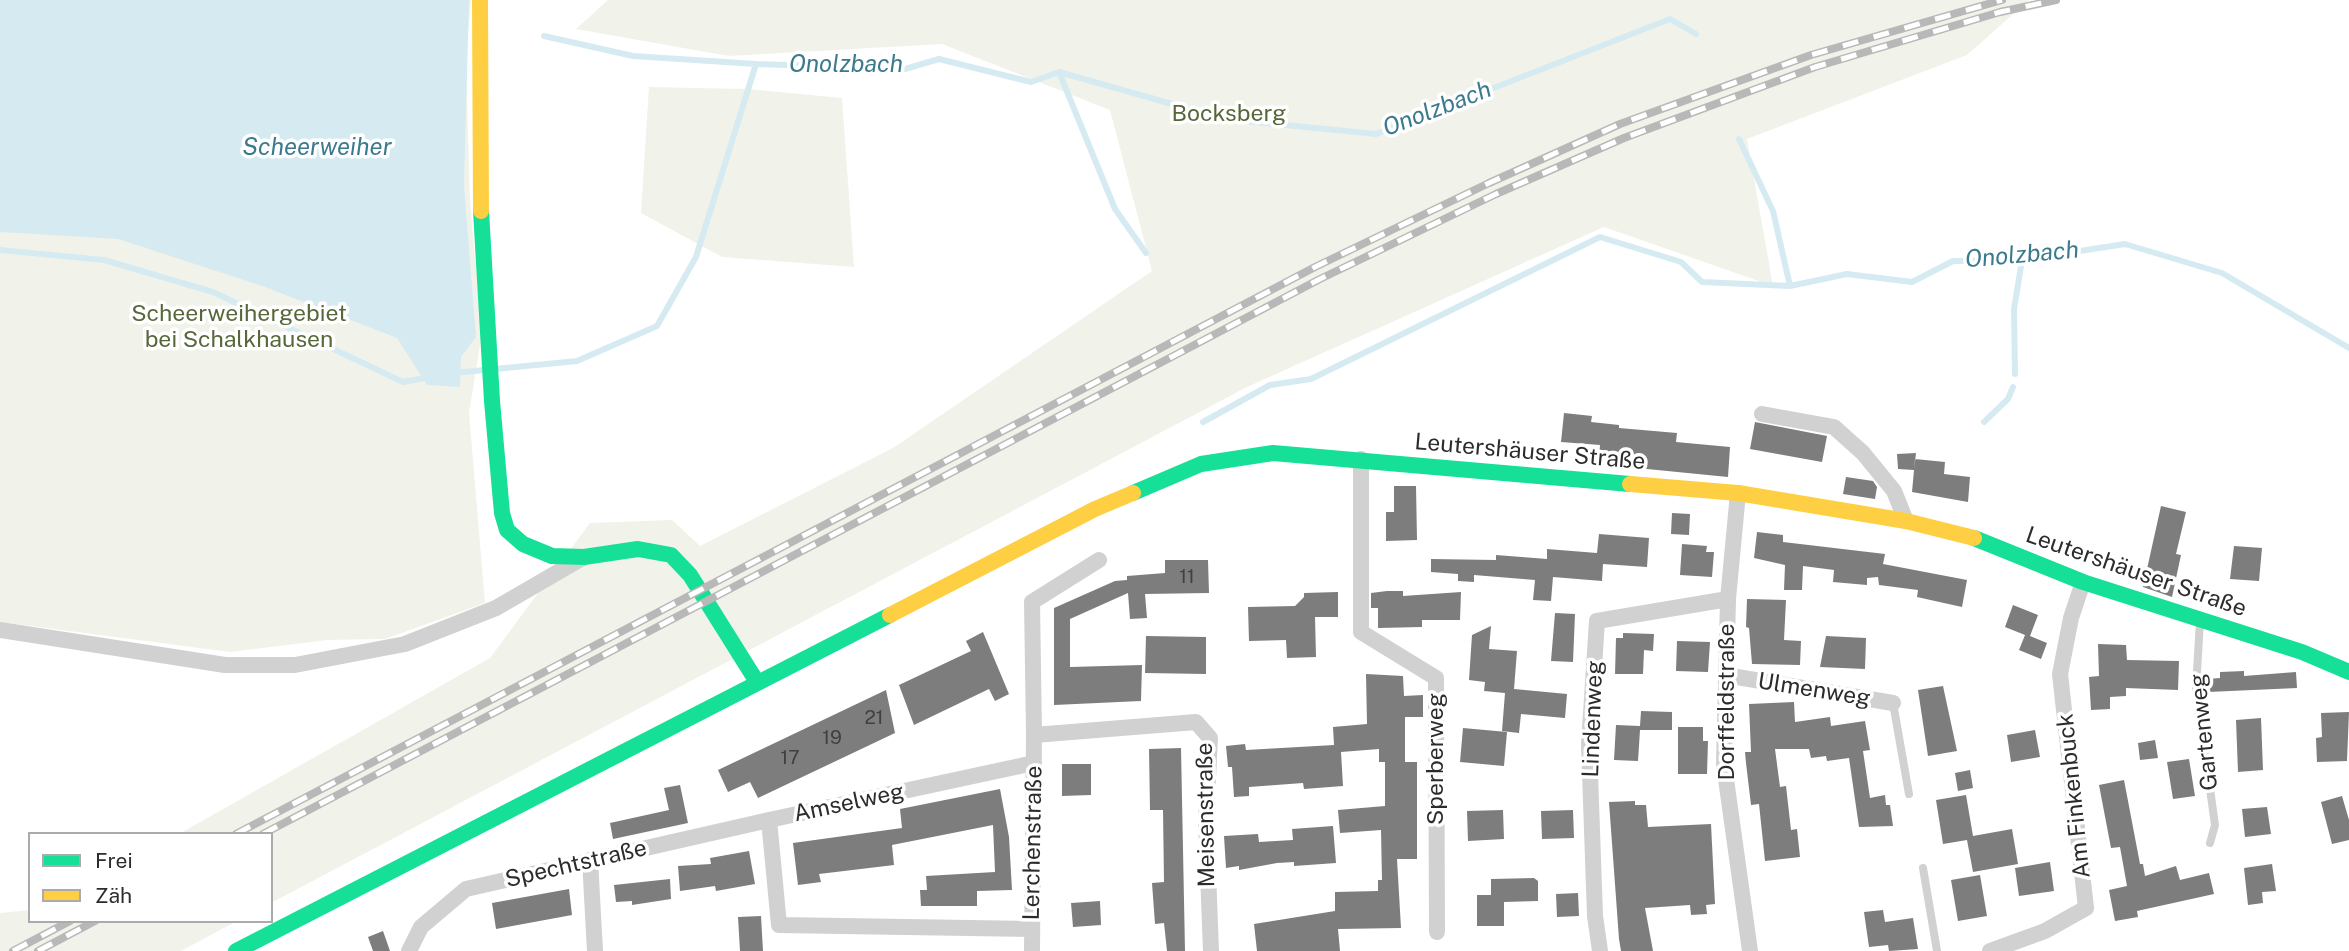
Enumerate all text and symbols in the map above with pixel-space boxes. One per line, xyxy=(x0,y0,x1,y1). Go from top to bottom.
water label: Onolzbach xyxy=(789,51,903,79)
water label: Onolzbach xyxy=(1379,75,1495,143)
park label: Bocksberg xyxy=(1172,100,1286,128)
water label: Scheerweiher xyxy=(242,134,392,162)
water label: Onolzbach xyxy=(1964,236,2080,274)
park label: Scheerweihergebiet bei Schalkhausen xyxy=(131,300,347,354)
street label: Leutershäuser Straße xyxy=(1413,428,1647,476)
street label: Leutershäuser Straße xyxy=(2022,521,2250,623)
house number: 11 xyxy=(1179,566,1195,588)
street label: Dorffeldstraße xyxy=(1713,624,1741,780)
street label: Lindenweg xyxy=(1577,660,1609,778)
street label: Ulmenweg xyxy=(1756,667,1872,713)
street label: Gartenweg xyxy=(2184,672,2224,792)
street label: Sperberweg xyxy=(1422,693,1450,825)
house number: 21 xyxy=(864,707,884,729)
street label: Am Finkenbuck xyxy=(2052,712,2096,880)
house number: 19 xyxy=(822,727,842,749)
street label: Meisenstraße xyxy=(1191,742,1221,888)
house number: 17 xyxy=(780,747,800,769)
street label: Lerchenstraße xyxy=(1018,765,1048,921)
street label: Amselweg xyxy=(791,778,907,828)
legend xyxy=(28,832,273,923)
street label: Spechtstraße xyxy=(503,834,649,894)
text: Frei xyxy=(95,848,133,873)
text: Zäh xyxy=(95,883,132,908)

